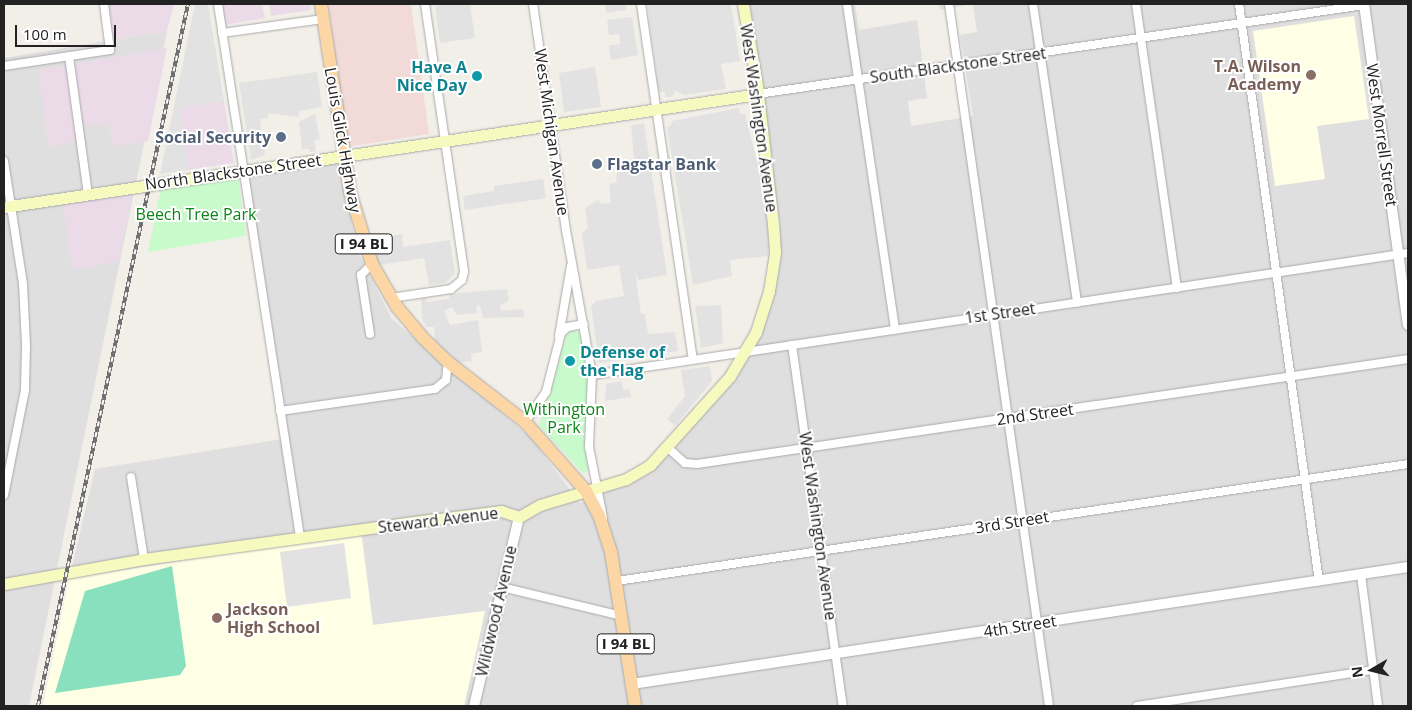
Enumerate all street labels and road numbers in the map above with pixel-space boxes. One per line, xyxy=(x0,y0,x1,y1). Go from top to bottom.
street label: West Washington Avenue xyxy=(736,23,782,213)
street label: South Blackstone Street xyxy=(869,43,1047,87)
street label: West Michigan Avenue xyxy=(531,47,573,217)
street label: West Morrell Street xyxy=(1362,62,1402,208)
street label: Louis Glick Highway xyxy=(321,66,365,214)
street label: North Blackstone Street xyxy=(144,150,322,194)
road number: I 94 BL xyxy=(334,232,394,256)
street label: 1st Street xyxy=(963,299,1037,327)
street label: 2nd Street xyxy=(995,399,1075,429)
street label: West Washington Avenue xyxy=(795,431,841,621)
street label: Steward Avenue xyxy=(377,503,499,537)
street label: 3rd Street xyxy=(974,507,1050,537)
street label: Wildwood Avenue xyxy=(472,544,520,678)
street label: 4th Street xyxy=(982,611,1058,641)
road number: I 94 BL xyxy=(596,632,656,656)

